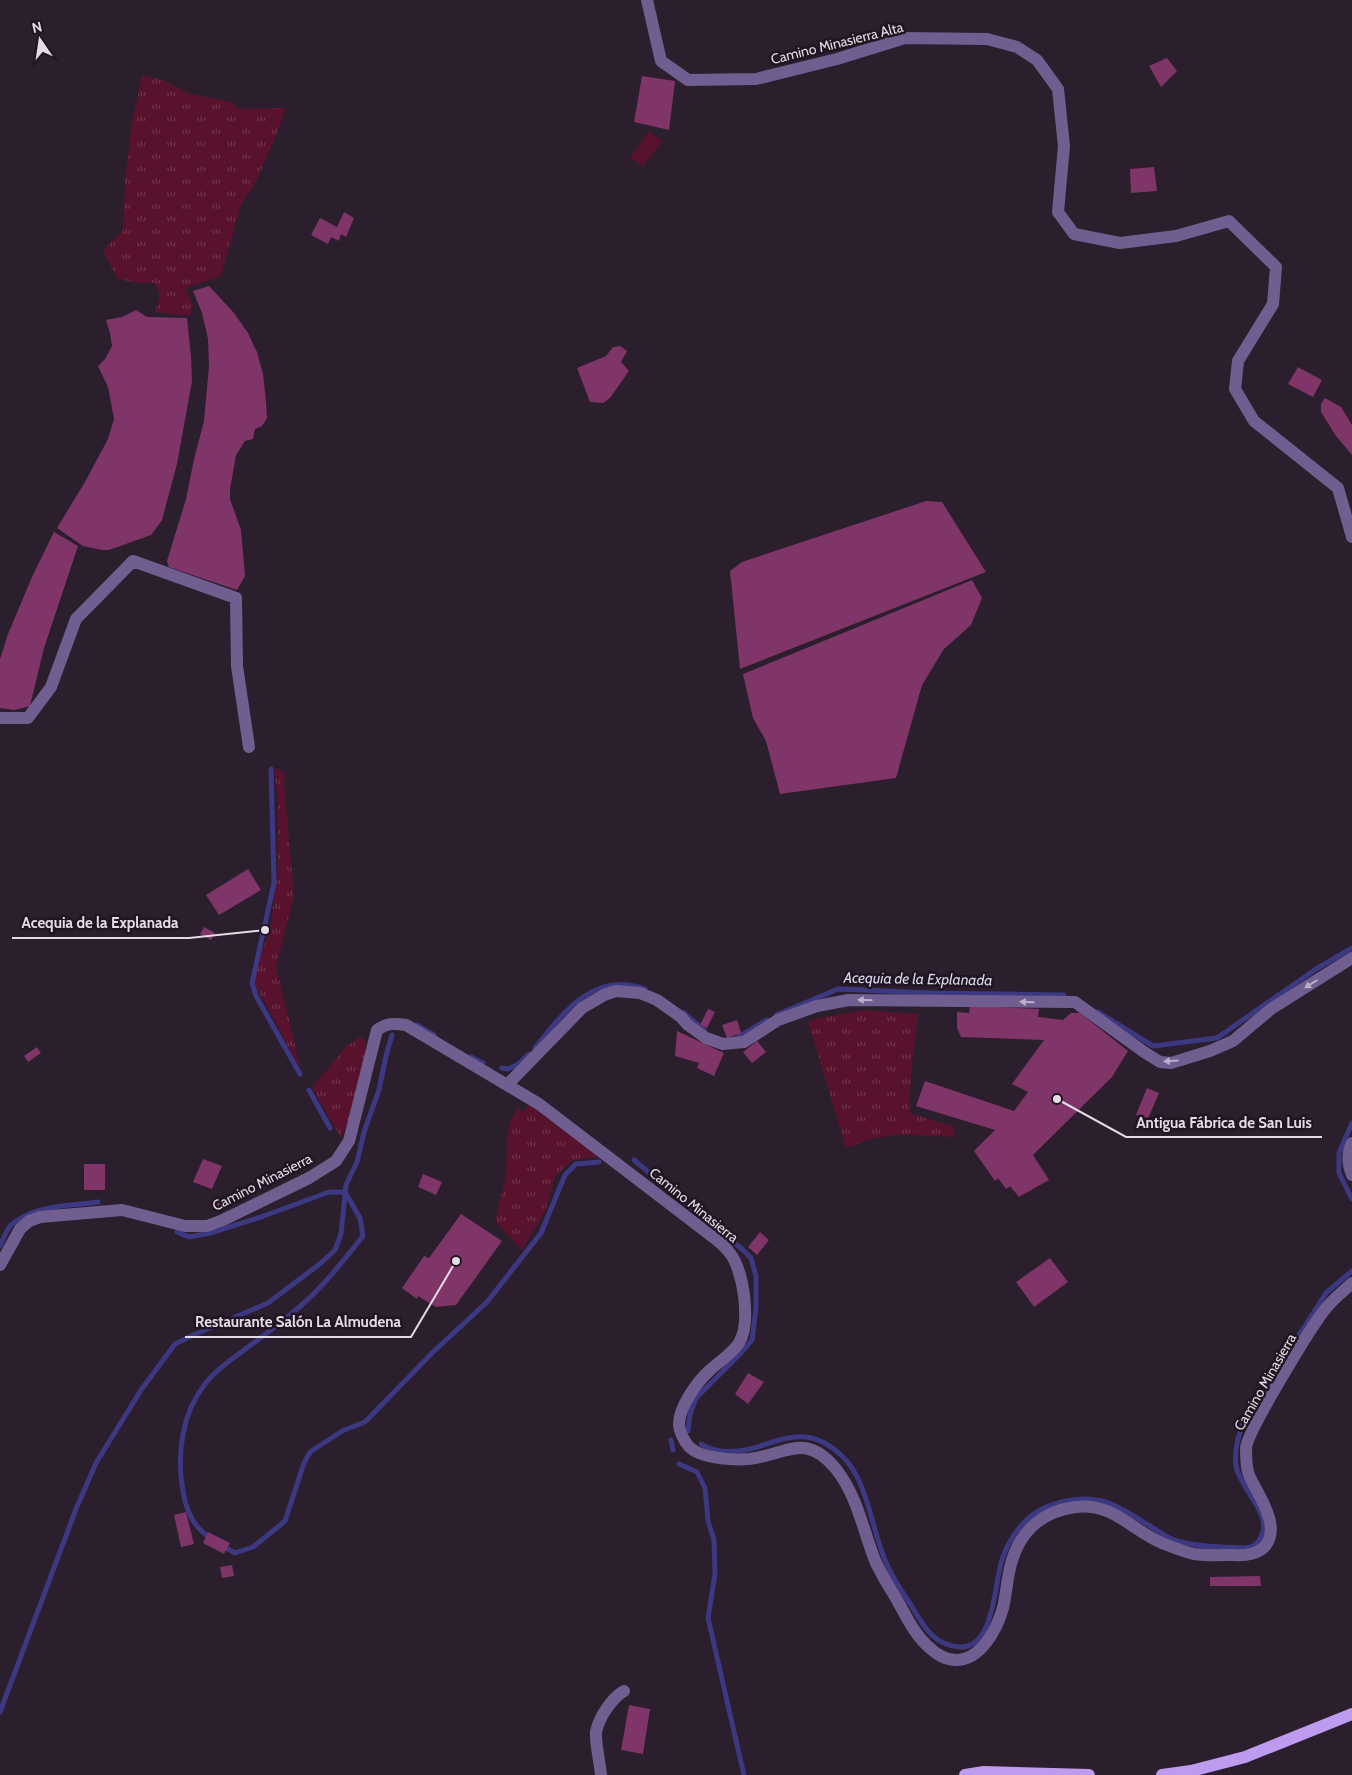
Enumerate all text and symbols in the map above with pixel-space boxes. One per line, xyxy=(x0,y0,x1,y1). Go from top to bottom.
north arrow xyxy=(15,15,65,65)
text: N xyxy=(30,17,44,37)
street label: Camino Minasierra Alta xyxy=(769,18,905,68)
callout: Acequia de la Explanada xyxy=(12,908,189,938)
text: Acequia de la Explanada xyxy=(21,914,179,932)
water label: Acequia de la Explanada xyxy=(842,969,993,989)
one-way arrow xyxy=(1304,979,1317,989)
one-way arrow xyxy=(856,996,872,1004)
one-way arrow xyxy=(1019,998,1035,1006)
one-way arrow xyxy=(1163,1058,1179,1066)
callout: Antigua Fábrica de San Luis xyxy=(1126,1107,1322,1137)
text: Antigua Fábrica de San Luis xyxy=(1136,1114,1312,1132)
street label: Camino Minasierra xyxy=(209,1149,315,1215)
street label: Camino Minasierra xyxy=(646,1164,742,1247)
callout: Restaurante Salón La Almudena xyxy=(185,1307,411,1337)
text: Restaurante Salón La Almudena xyxy=(195,1313,401,1331)
street label: Camino Minasierra xyxy=(1230,1330,1300,1434)

